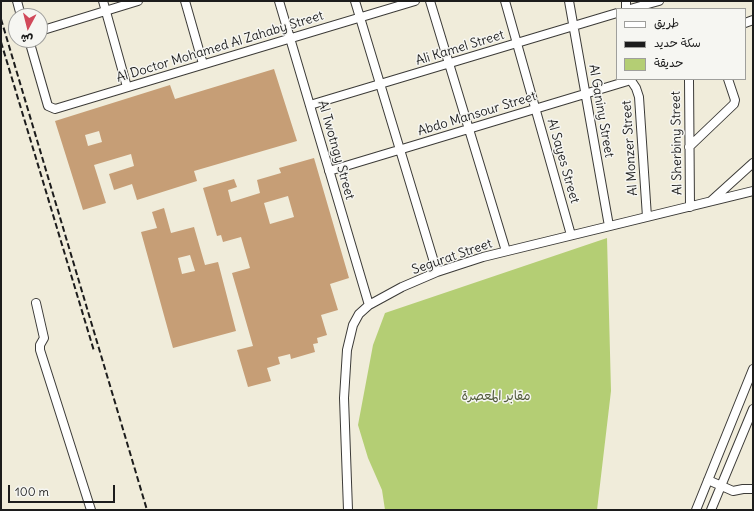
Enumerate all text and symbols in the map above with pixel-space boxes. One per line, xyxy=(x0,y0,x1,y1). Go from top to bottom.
north arrow xyxy=(8,8,48,48)
street label: Al Doctor Mohamed Al Zahaby Street xyxy=(115,8,325,86)
legend xyxy=(616,8,746,80)
text: طريق xyxy=(654,15,679,30)
street label: Ali Kamel Street xyxy=(414,27,506,69)
text: ش xyxy=(20,31,34,47)
text: سكة حديد xyxy=(654,35,701,50)
text: حديقة xyxy=(654,55,683,70)
street label: Al Ganiny Street xyxy=(585,63,617,159)
street label: Abdo Mansour Street xyxy=(416,89,538,139)
street label: Al Sherbiny Street xyxy=(668,91,686,195)
street label: Al Twotngy Street xyxy=(314,99,358,201)
street label: Al Monzer Street xyxy=(619,100,641,196)
street label: Al Sayes Street xyxy=(544,117,582,205)
street label: Segurat Street xyxy=(410,236,494,278)
park label: مقابر المعصرة xyxy=(461,388,531,404)
scale bar xyxy=(10,477,117,503)
text: 100 m xyxy=(15,484,49,499)

